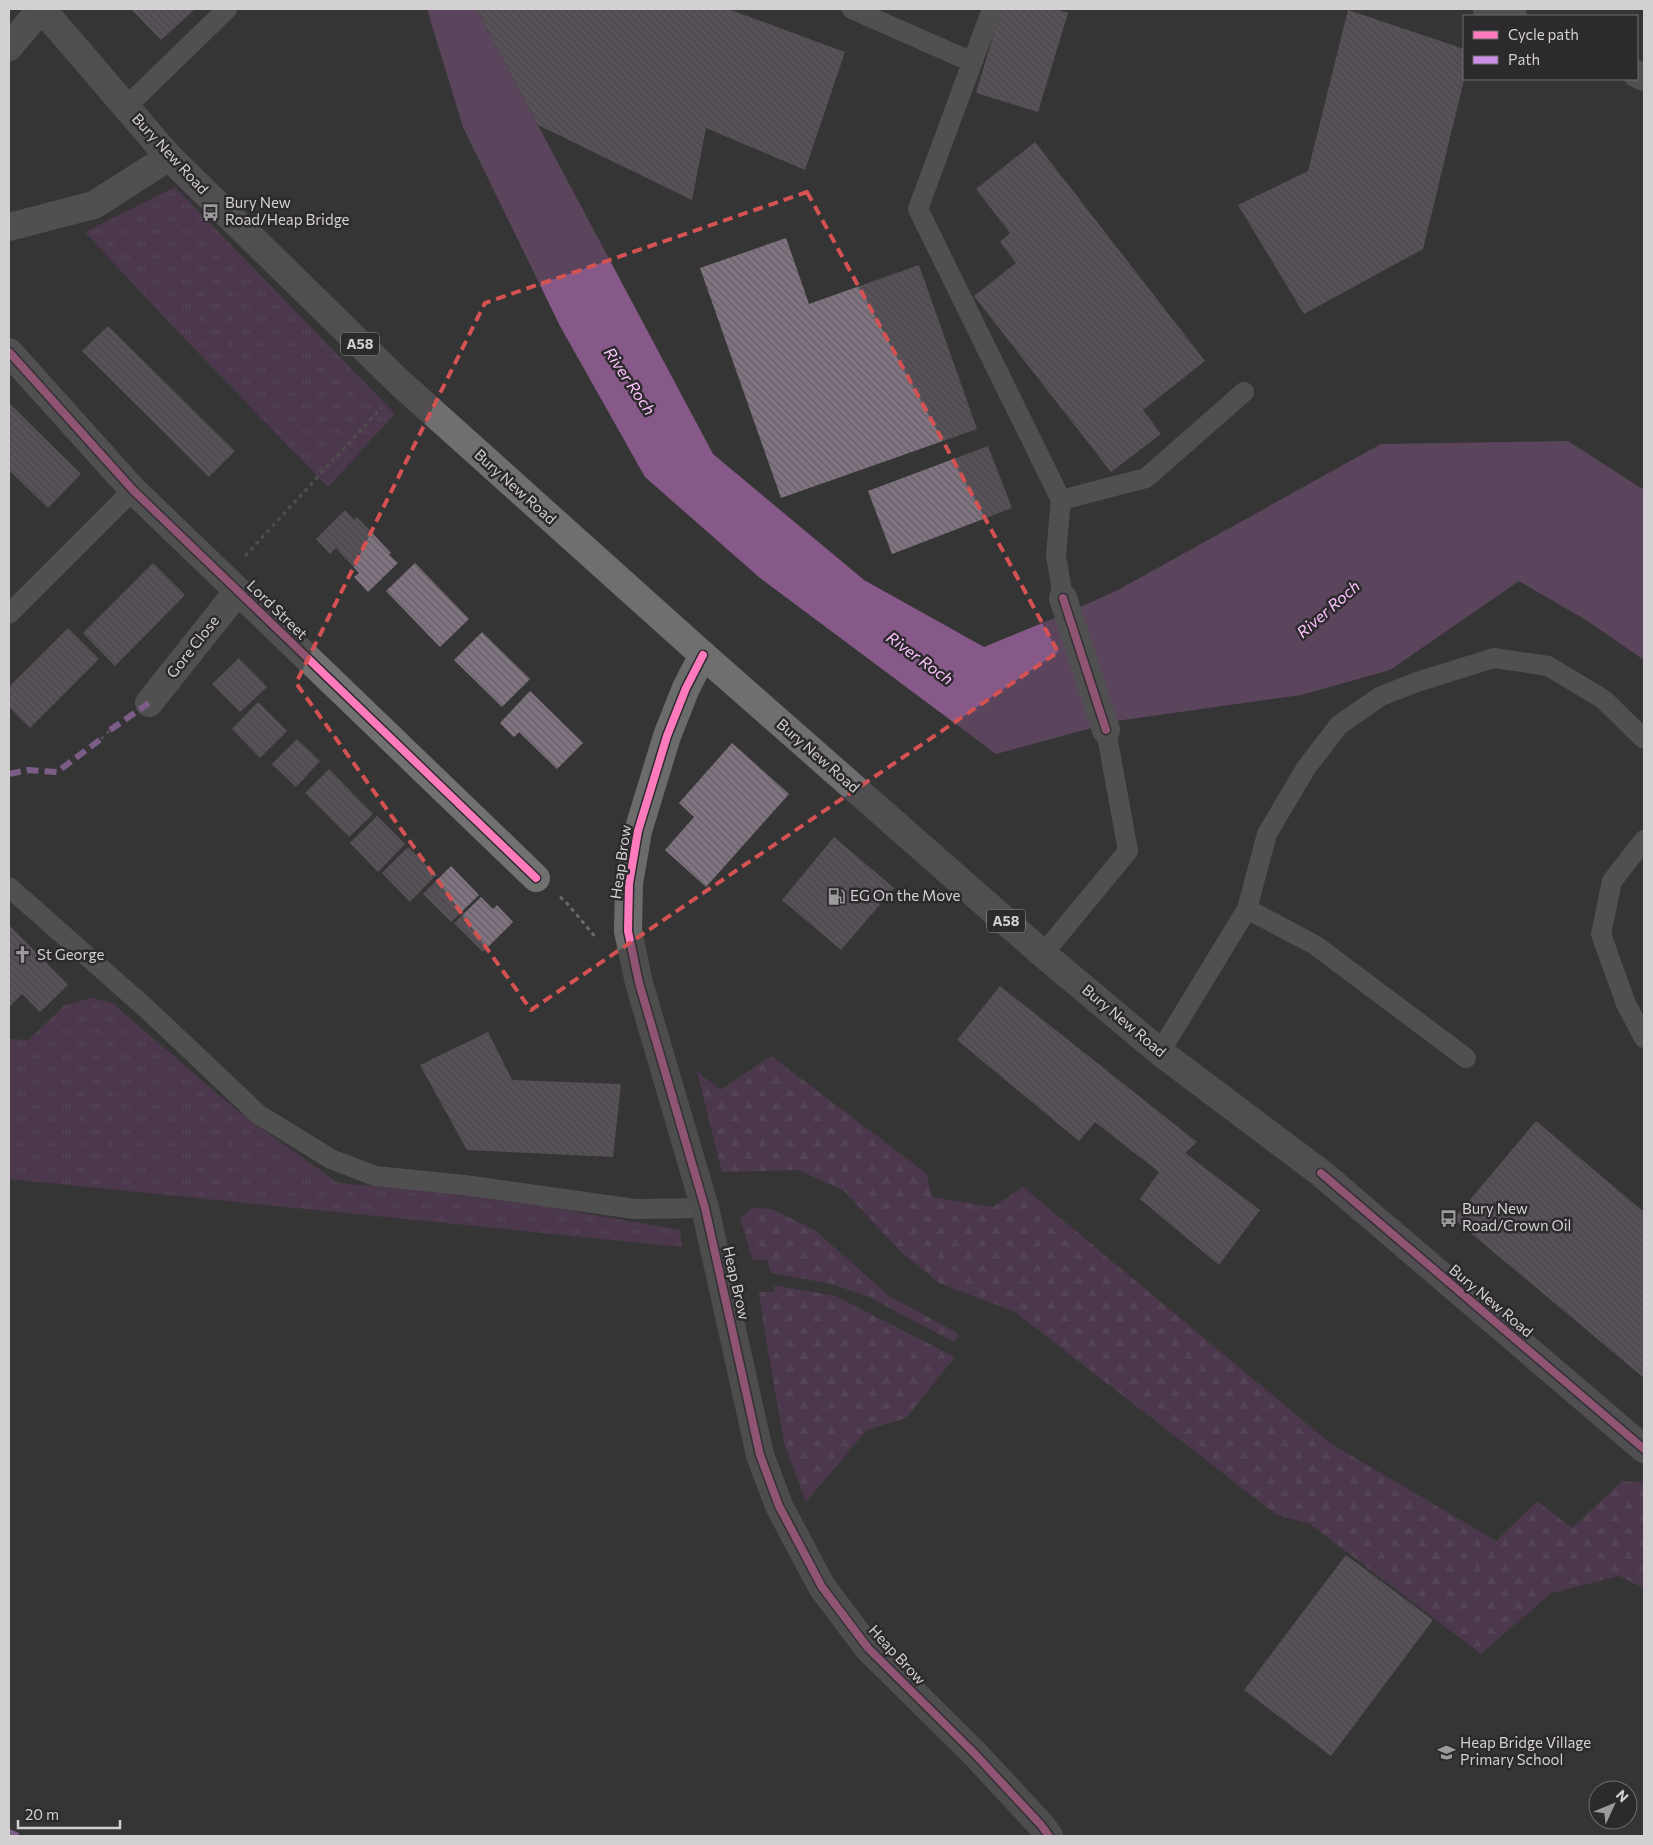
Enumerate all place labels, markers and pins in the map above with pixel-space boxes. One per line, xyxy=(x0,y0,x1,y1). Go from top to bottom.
place label: Bury New Road/Heap Bridge xyxy=(225,193,350,228)
bus stop icon: Bury New Road/Heap Bridge xyxy=(201,202,221,222)
fuel station icon: EG On the Move xyxy=(826,886,846,906)
place label: EG On the Move xyxy=(850,886,960,904)
church icon: St George xyxy=(13,945,33,965)
place label: St George xyxy=(37,945,105,963)
place label: Bury New Road/Crown Oil xyxy=(1462,1199,1571,1234)
bus stop icon: Bury New Road/Crown Oil xyxy=(1438,1208,1458,1228)
place label: Heap Bridge Village Primary School xyxy=(1460,1733,1591,1768)
school or university icon: Heap Bridge Village Primary School xyxy=(1436,1742,1456,1762)

